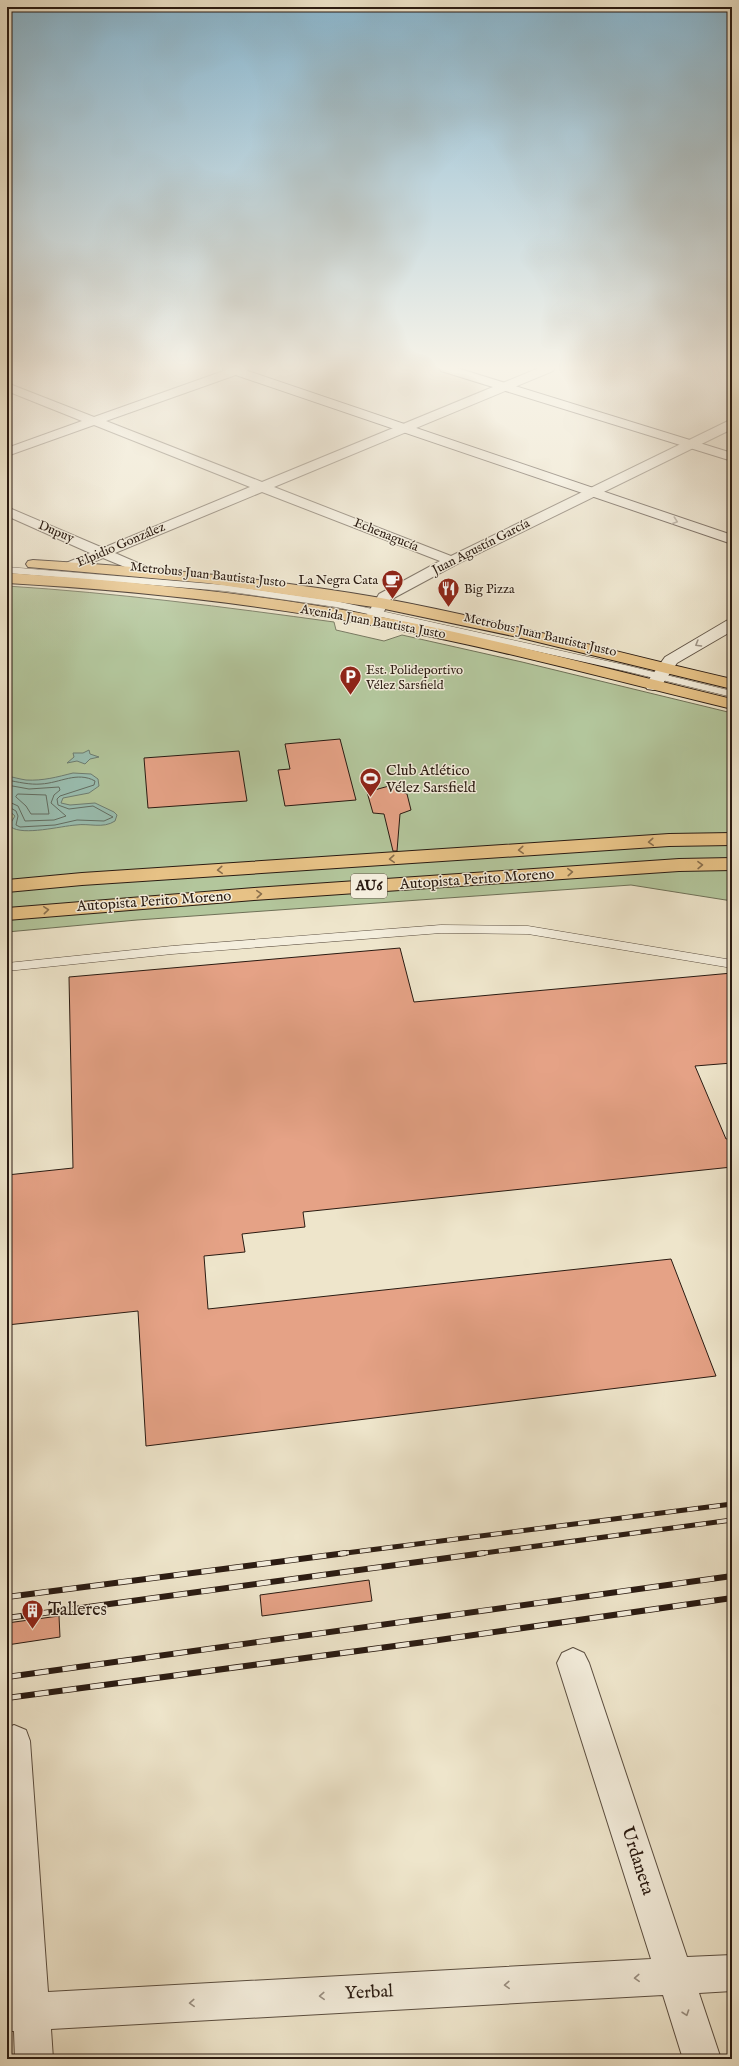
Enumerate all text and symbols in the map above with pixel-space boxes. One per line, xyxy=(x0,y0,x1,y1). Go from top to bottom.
street label: Echenagucía xyxy=(351,514,421,556)
street label: Juan Agustín García xyxy=(428,515,533,580)
one-way arrow xyxy=(672,516,679,525)
street label: Dupuy xyxy=(36,517,77,547)
street label: Elpidio González xyxy=(74,519,168,571)
street label: Metrobus Juan Bautista Justo xyxy=(129,558,287,592)
cafe icon: La Negra Cata xyxy=(380,567,406,600)
place label: La Negra Cata xyxy=(298,572,378,589)
restaurant icon: Big Pizza xyxy=(436,576,462,609)
place label: Big Pizza xyxy=(464,581,515,598)
street label: Avenida Juan Bautista Justo xyxy=(298,601,447,643)
street label: Metrobus Juan Bautista Justo xyxy=(462,609,618,661)
one-way arrow xyxy=(695,639,702,646)
place label: Est. Polideportivo Vélez Sarsfield xyxy=(365,662,463,694)
parking icon: Est. Polideportivo Vélez Sarsfield xyxy=(337,664,363,697)
place label: Club Atlético Vélez Sarsfield xyxy=(385,761,477,797)
sports icon: Club Atlético Vélez Sarsfield xyxy=(357,766,383,799)
one-way arrow xyxy=(648,837,654,846)
one-way arrow xyxy=(518,846,524,855)
one-way arrow xyxy=(389,854,395,863)
one-way arrow xyxy=(697,861,703,869)
street label: Autopista Perito Moreno xyxy=(398,864,555,894)
one-way arrow xyxy=(217,866,223,875)
one-way arrow xyxy=(567,868,573,877)
road number: AU6 xyxy=(351,874,387,898)
street label: Autopista Perito Moreno xyxy=(75,886,232,916)
one-way arrow xyxy=(256,889,262,898)
one-way arrow xyxy=(43,906,49,915)
building icon: Talleres xyxy=(20,1597,46,1630)
place label: Talleres xyxy=(48,1599,107,1622)
street label: Urdaneta xyxy=(615,1824,659,1898)
one-way arrow xyxy=(634,1974,640,1982)
street label: Yerbal xyxy=(344,1980,394,2006)
one-way arrow xyxy=(504,1981,510,1990)
one-way arrow xyxy=(319,1991,325,2000)
one-way arrow xyxy=(189,1999,195,2007)
one-way arrow xyxy=(682,2009,690,2016)

